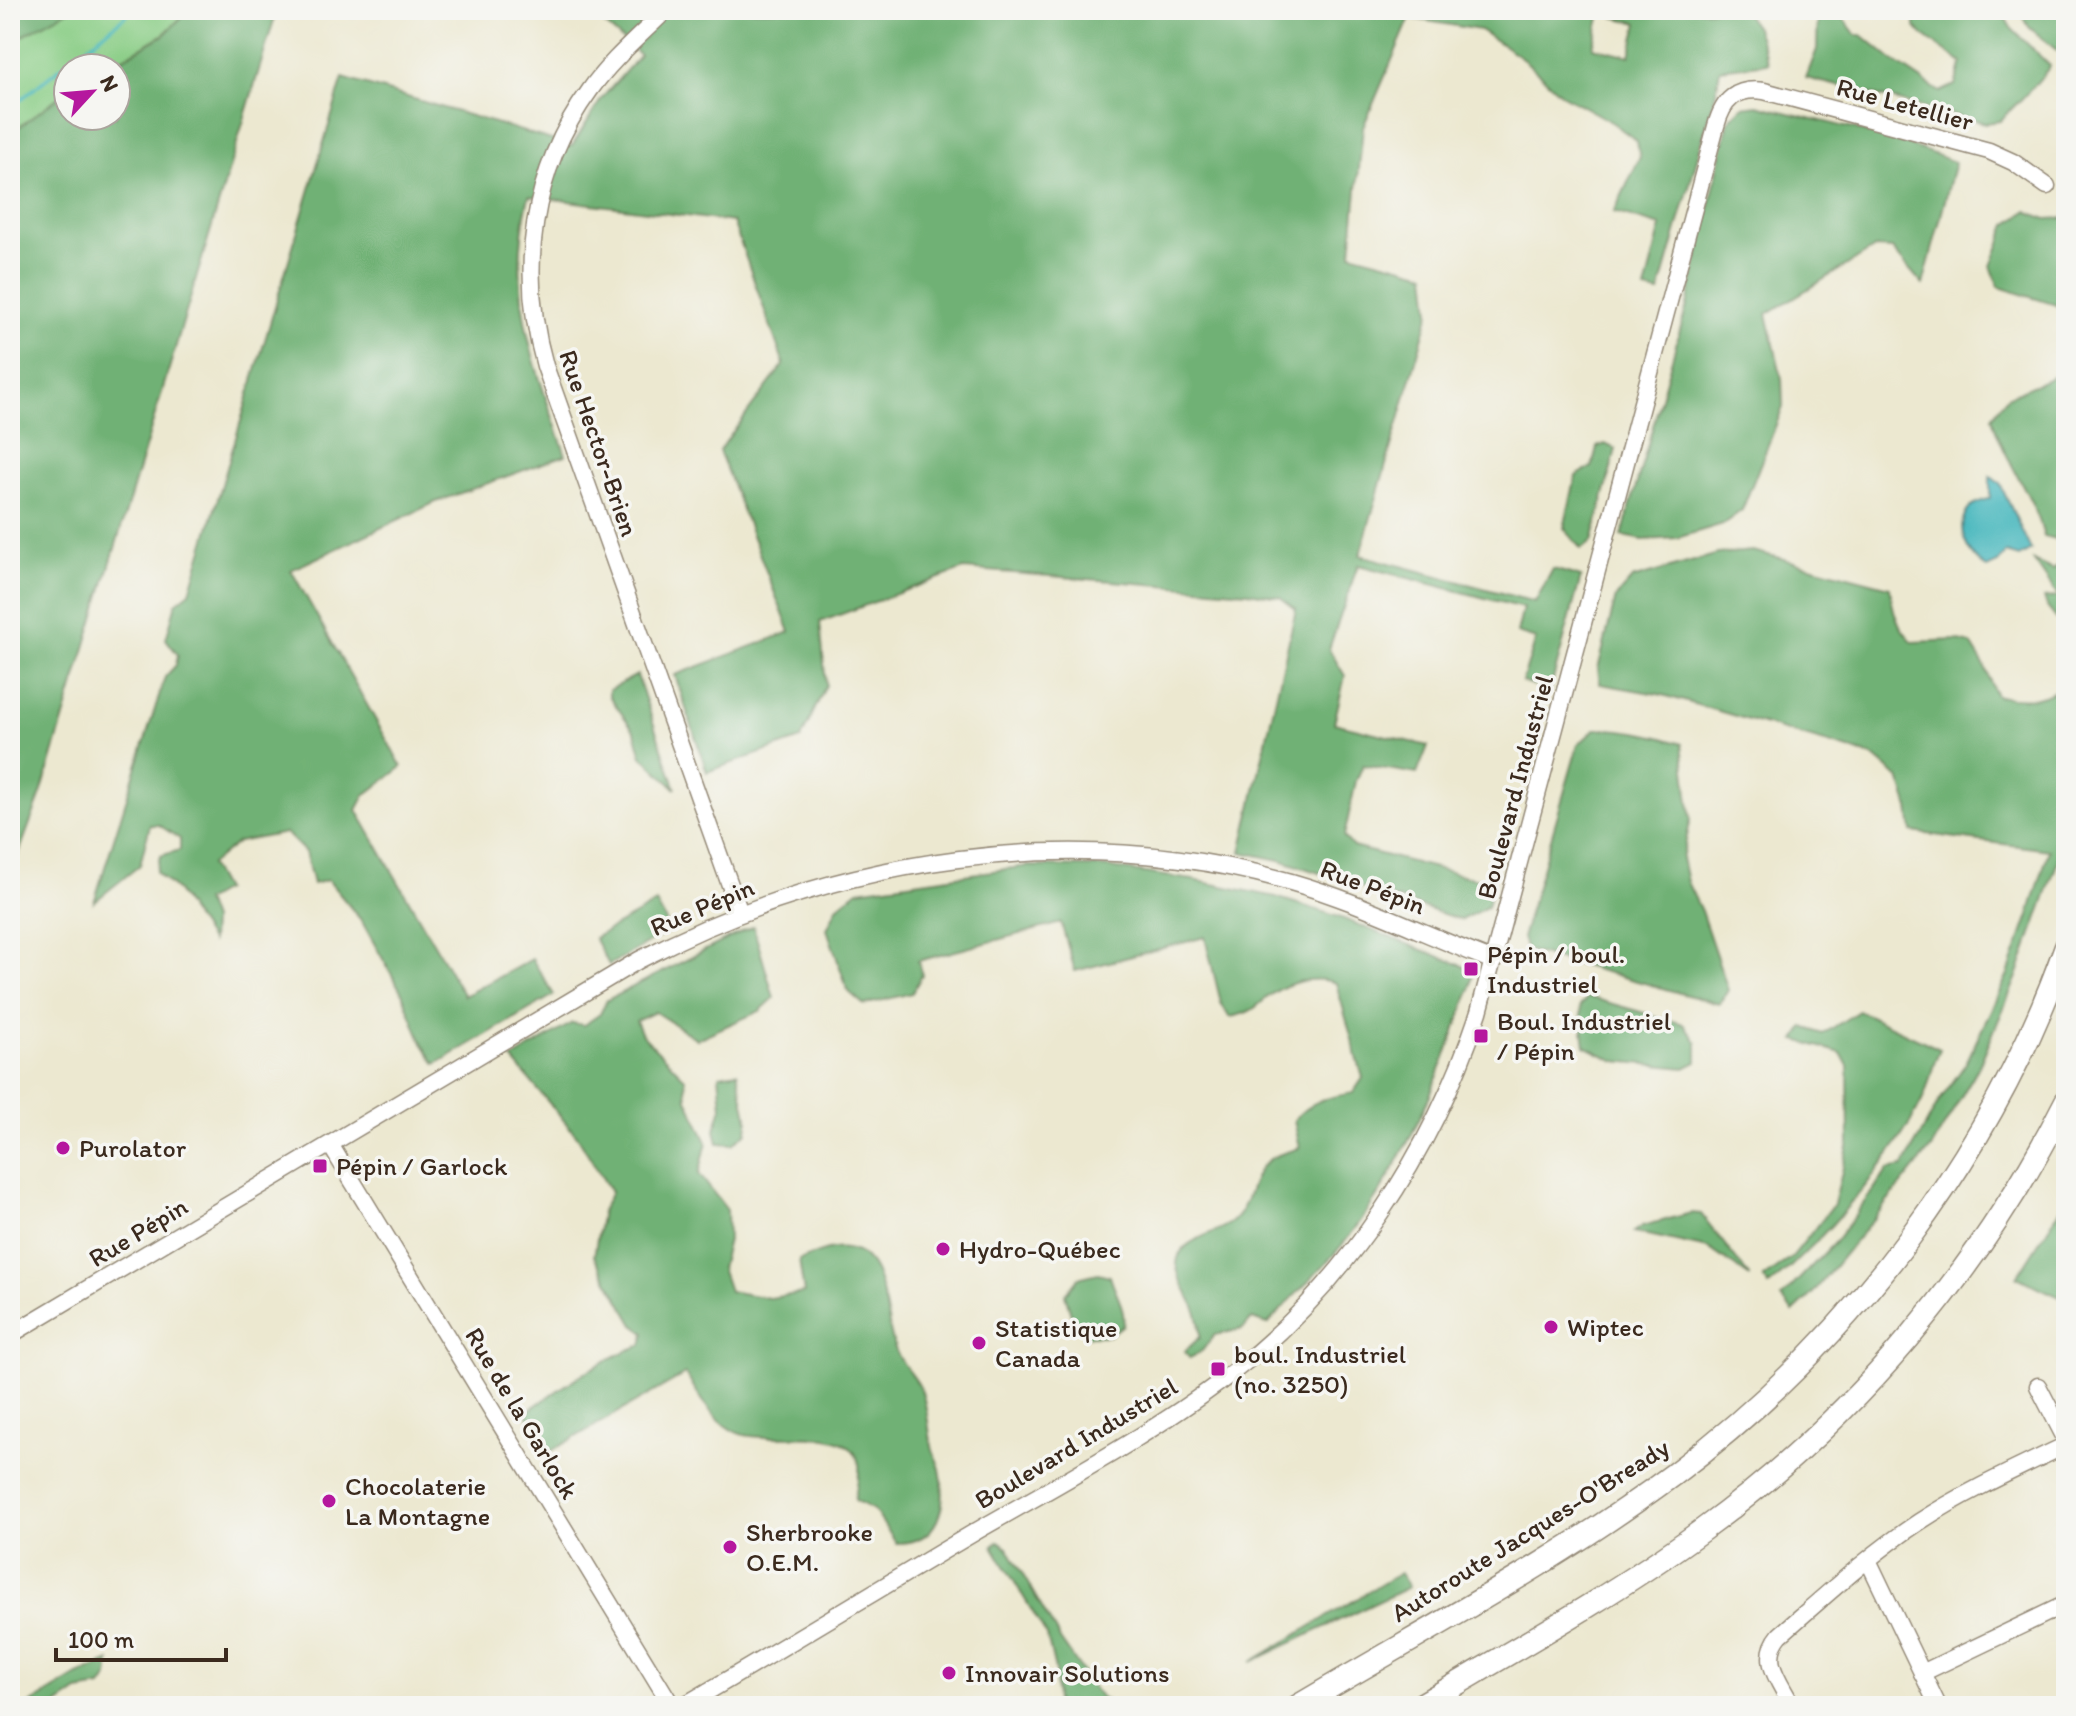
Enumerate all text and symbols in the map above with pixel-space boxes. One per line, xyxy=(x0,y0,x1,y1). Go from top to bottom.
north arrow xyxy=(52,52,132,132)
street label: Rue Letellier xyxy=(1833,70,1978,138)
text: N xyxy=(94,71,125,96)
street label: Rue Hector-Brien xyxy=(552,346,646,541)
street label: Boulevard Industriel xyxy=(1470,672,1560,902)
street label: Rue Pépin xyxy=(1316,852,1430,922)
street label: Rue Pépin xyxy=(645,871,759,943)
place label: Pépin / boul. Industriel xyxy=(1487,938,1625,1000)
marker: Pépin / boul. Industriel xyxy=(1462,960,1480,978)
place label: Boul. Industriel / Pépin xyxy=(1497,1005,1671,1067)
marker: Boul. Industriel / Pépin xyxy=(1472,1027,1490,1045)
place label: Purolator xyxy=(79,1132,187,1164)
marker: Purolator xyxy=(54,1139,72,1157)
place label: Pépin / Garlock xyxy=(336,1150,508,1182)
marker: Pépin / Garlock xyxy=(311,1157,329,1175)
street label: Rue Pépin xyxy=(83,1190,193,1274)
place label: Hydro-Québec xyxy=(959,1233,1121,1265)
marker: Hydro-Québec xyxy=(934,1240,952,1258)
place label: Wiptec xyxy=(1567,1311,1644,1343)
place label: Statistique Canada xyxy=(995,1312,1117,1374)
marker: Wiptec xyxy=(1542,1318,1560,1336)
street label: Rue de la Garlock xyxy=(458,1321,586,1505)
marker: Statistique Canada xyxy=(970,1334,988,1352)
place label: boul. Industriel (no. 3250) xyxy=(1234,1338,1406,1400)
marker: boul. Industriel (no. 3250) xyxy=(1209,1360,1227,1378)
street label: Boulevard Industriel xyxy=(969,1370,1183,1516)
street label: Autoroute Jacques-O'Bready xyxy=(1385,1431,1675,1629)
place label: Chocolaterie La Montagne xyxy=(345,1470,490,1532)
marker: Chocolaterie La Montagne xyxy=(320,1492,338,1510)
place label: Sherbrooke O.E.M. xyxy=(746,1516,873,1578)
marker: Sherbrooke O.E.M. xyxy=(721,1538,739,1556)
scale bar xyxy=(56,1612,226,1662)
text: 100 m xyxy=(68,1625,134,1654)
place label: Innovair Solutions xyxy=(965,1657,1170,1689)
marker: Innovair Solutions xyxy=(940,1664,958,1682)

